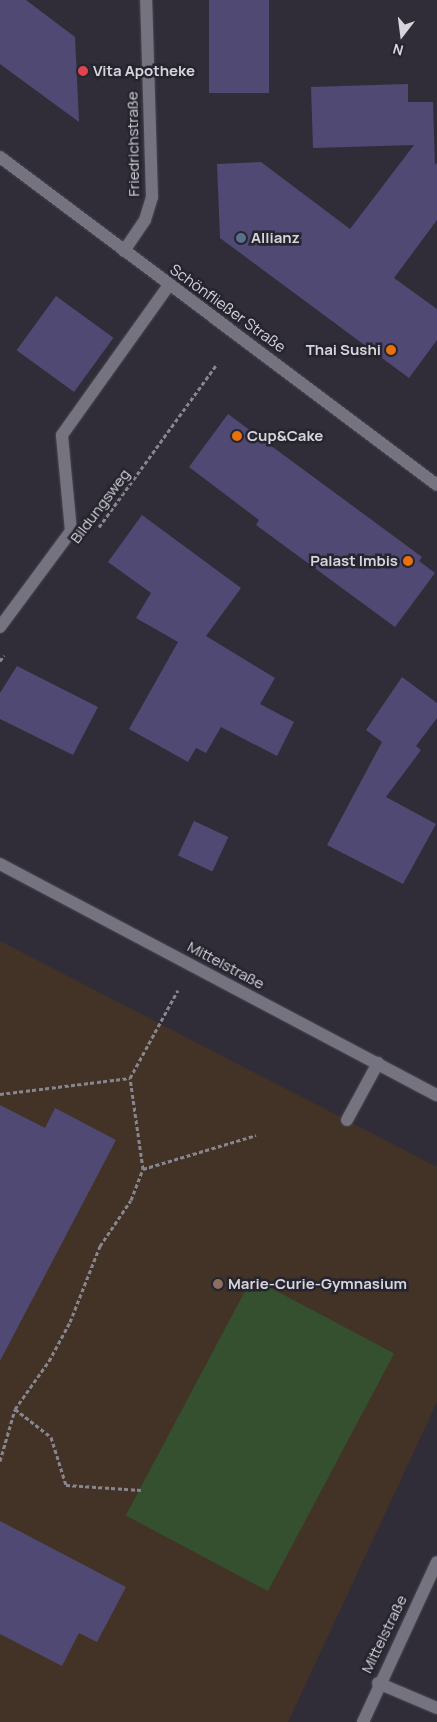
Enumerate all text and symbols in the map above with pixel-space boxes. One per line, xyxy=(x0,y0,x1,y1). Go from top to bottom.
north arrow xyxy=(377,10,427,60)
text: N xyxy=(391,39,405,60)
place label: Vita Apotheke xyxy=(93,62,195,80)
marker: Vita Apotheke xyxy=(77,65,89,77)
street label: Friedrichstraße xyxy=(123,91,143,197)
place label: Allianz xyxy=(251,229,300,247)
marker: Allianz xyxy=(235,232,247,244)
street label: Schönfließer Straße xyxy=(167,260,289,356)
place label: Thai Sushi xyxy=(306,341,381,359)
marker: Thai Sushi xyxy=(385,344,397,356)
place label: Cup&Cake xyxy=(247,427,323,445)
marker: Cup&Cake xyxy=(231,430,243,442)
street label: Bildungsweg xyxy=(66,465,134,547)
place label: Palast Imbis xyxy=(310,552,398,570)
marker: Palast Imbis xyxy=(402,555,414,567)
street label: Mittelstraße xyxy=(184,937,268,993)
place label: Marie-Curie-Gymnasium xyxy=(228,1275,407,1293)
marker: Marie-Curie-Gymnasium xyxy=(212,1278,224,1290)
street label: Mittelstraße xyxy=(357,1592,411,1676)

